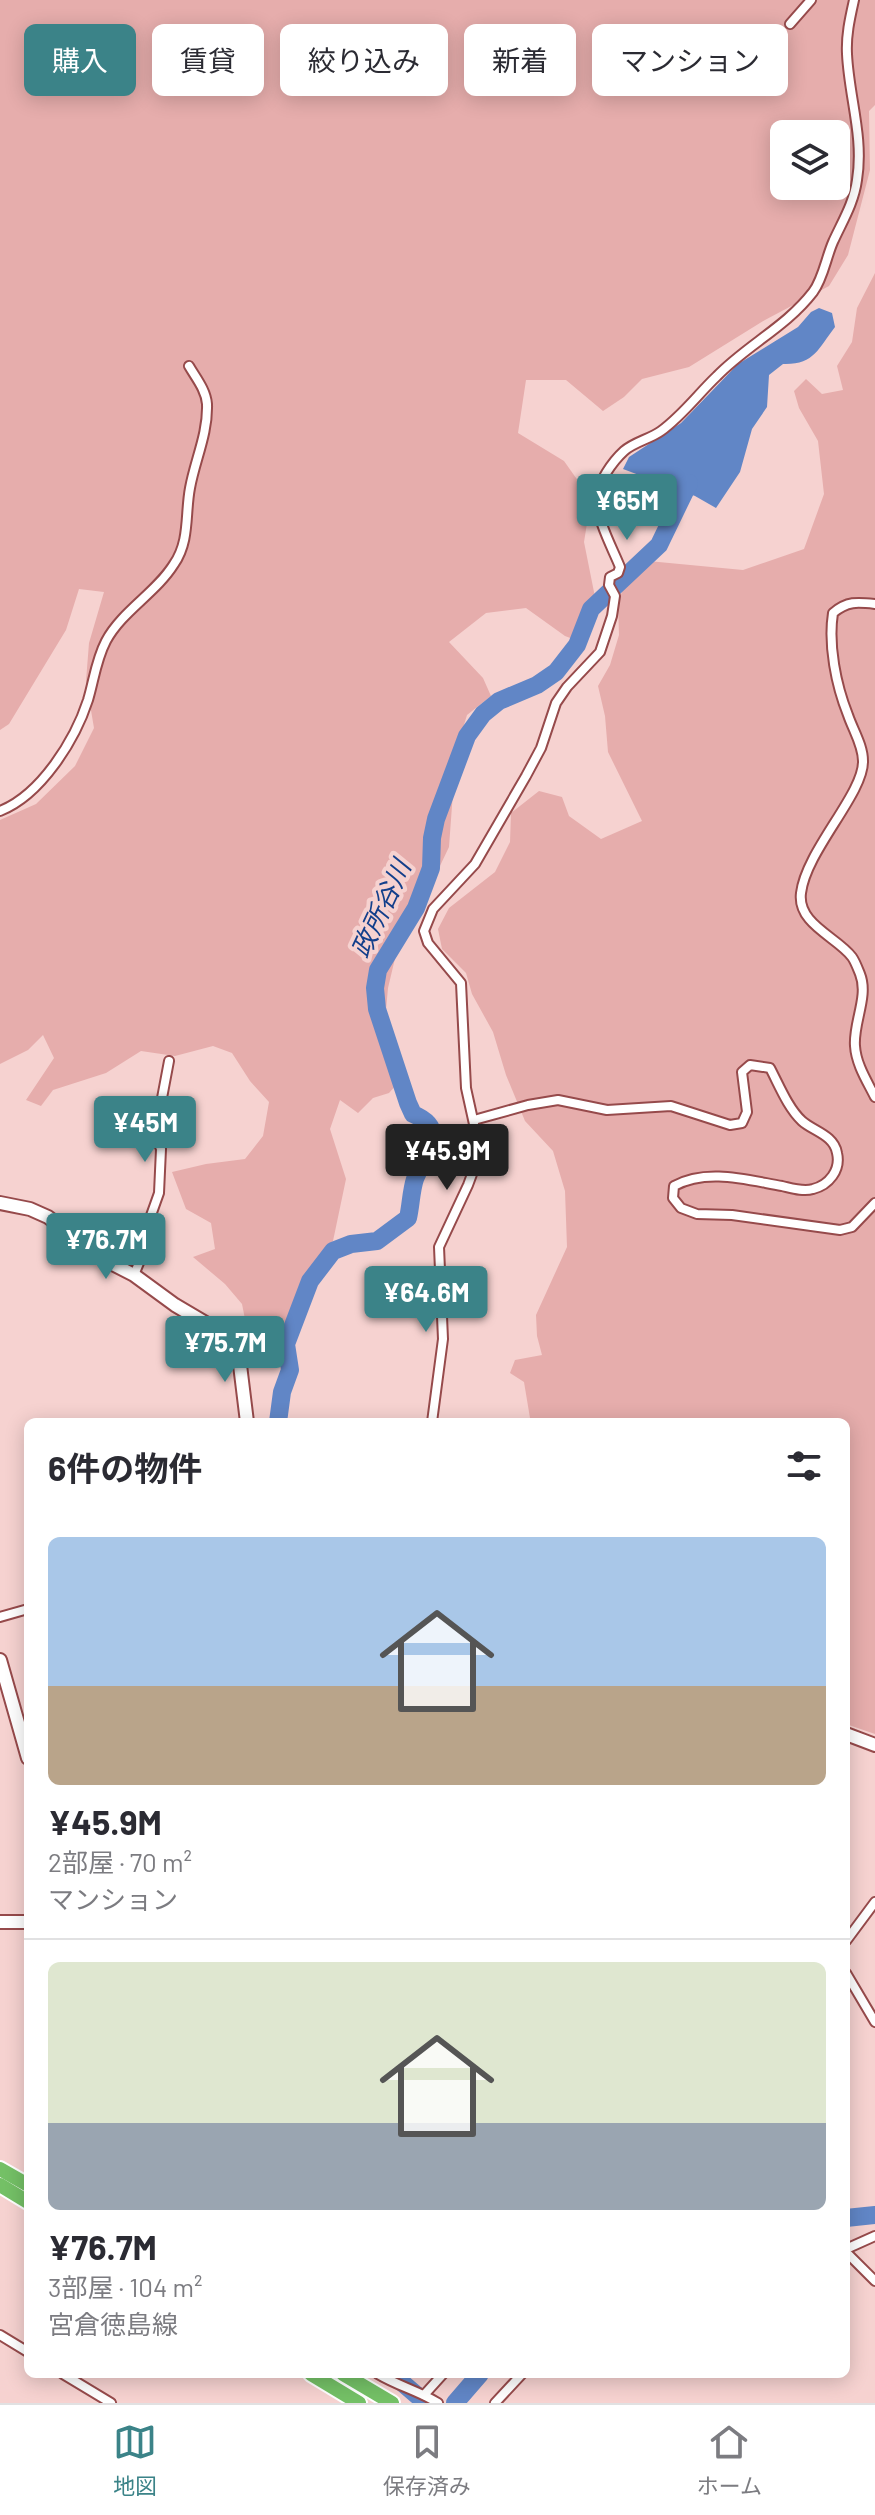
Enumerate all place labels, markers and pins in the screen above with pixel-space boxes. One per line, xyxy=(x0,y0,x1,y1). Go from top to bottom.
pin: ¥65M xyxy=(580,474,674,542)
pin: ¥45M xyxy=(98,1096,192,1164)
pin: ¥45.9M xyxy=(382,1124,512,1192)
pin: ¥76.7M xyxy=(41,1213,171,1281)
pin: ¥64.6M xyxy=(361,1266,491,1334)
pin: ¥75.7M xyxy=(160,1316,290,1384)

